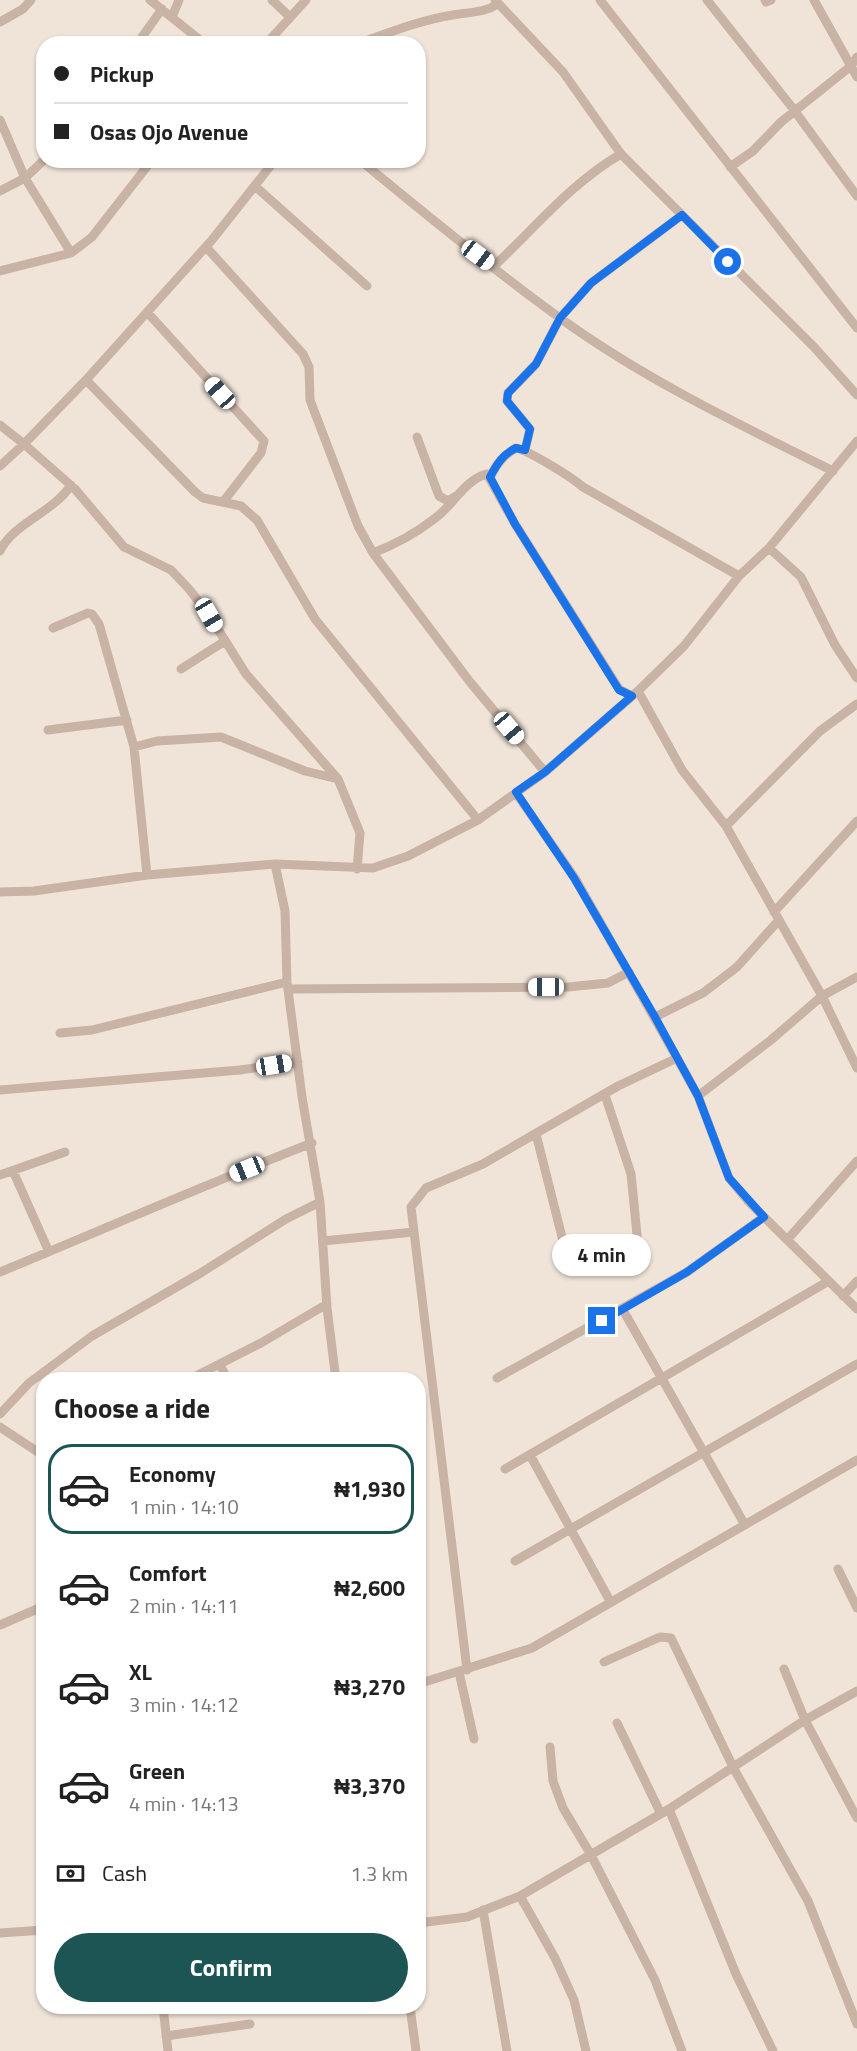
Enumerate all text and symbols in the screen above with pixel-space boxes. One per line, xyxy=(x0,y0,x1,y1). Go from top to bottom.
text: Pickup xyxy=(90,57,154,91)
text: Osas Ojo Avenue xyxy=(90,115,248,149)
car xyxy=(458,237,498,273)
route start xyxy=(714,248,741,275)
car xyxy=(201,374,239,412)
car xyxy=(192,595,226,635)
car xyxy=(491,708,527,748)
car xyxy=(528,978,564,996)
car xyxy=(255,1053,293,1077)
car xyxy=(227,1154,267,1184)
callout: 4 min xyxy=(552,1234,652,1276)
text: 4 min xyxy=(577,1239,626,1270)
route end xyxy=(588,1307,615,1334)
text: Choose a ride xyxy=(54,1387,210,1428)
text: Economy xyxy=(129,1457,216,1491)
icon: car xyxy=(57,1462,111,1516)
text: ₦1,930 xyxy=(334,1472,405,1506)
text: 1 min · 14:10 xyxy=(129,1491,239,1522)
text: Comfort xyxy=(129,1556,207,1590)
icon: car xyxy=(57,1561,111,1615)
text: ₦2,600 xyxy=(334,1571,405,1605)
text: 2 min · 14:11 xyxy=(129,1590,239,1621)
text: XL xyxy=(129,1655,152,1689)
icon: car xyxy=(57,1660,111,1714)
text: ₦3,270 xyxy=(334,1670,405,1704)
text: 3 min · 14:12 xyxy=(129,1689,239,1720)
text: Green xyxy=(129,1754,185,1788)
icon: car xyxy=(57,1759,111,1813)
text: ₦3,370 xyxy=(334,1769,405,1803)
text: 4 min · 14:13 xyxy=(129,1788,239,1819)
text: Cash xyxy=(102,1856,147,1890)
icon: cash xyxy=(54,1857,87,1890)
text: 1.3 km xyxy=(351,1858,408,1889)
button: Confirm xyxy=(54,1933,408,2002)

